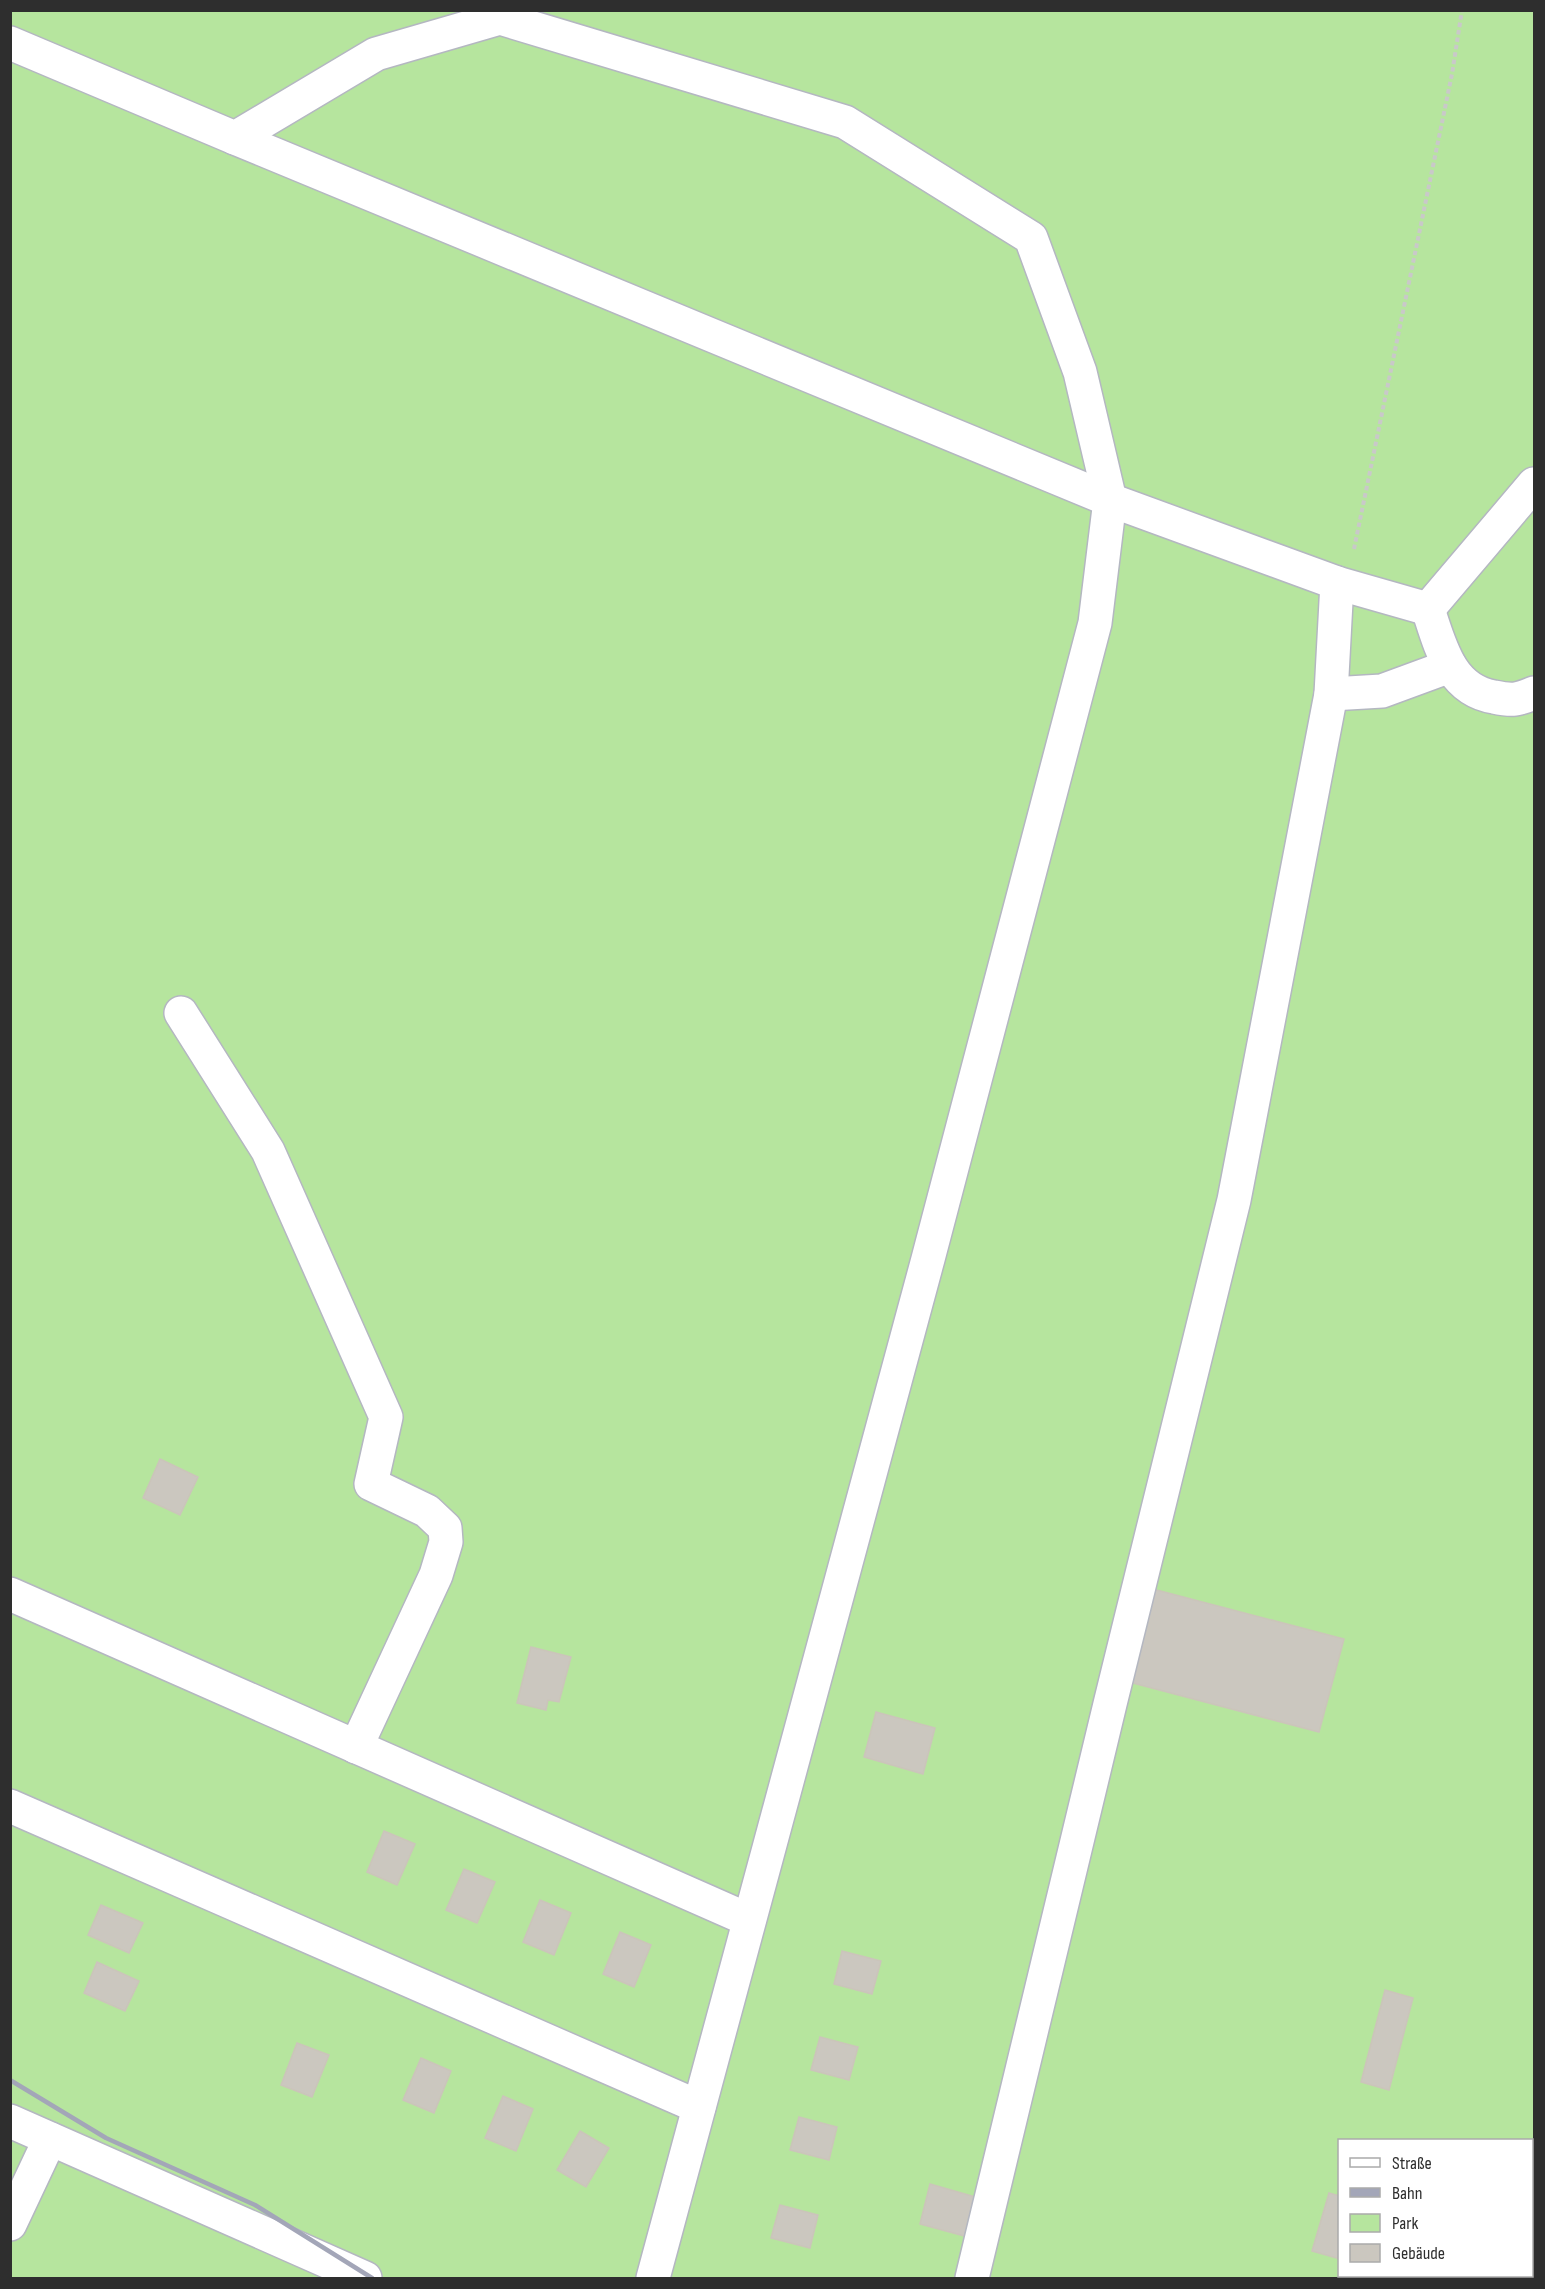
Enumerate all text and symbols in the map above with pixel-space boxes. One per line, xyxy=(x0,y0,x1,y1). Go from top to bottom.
legend xyxy=(1338,2139,1533,2277)
text: Straße xyxy=(1392,2153,1432,2174)
text: Bahn xyxy=(1392,2183,1422,2204)
text: Park xyxy=(1392,2213,1418,2234)
text: Gebäude xyxy=(1392,2243,1445,2264)

